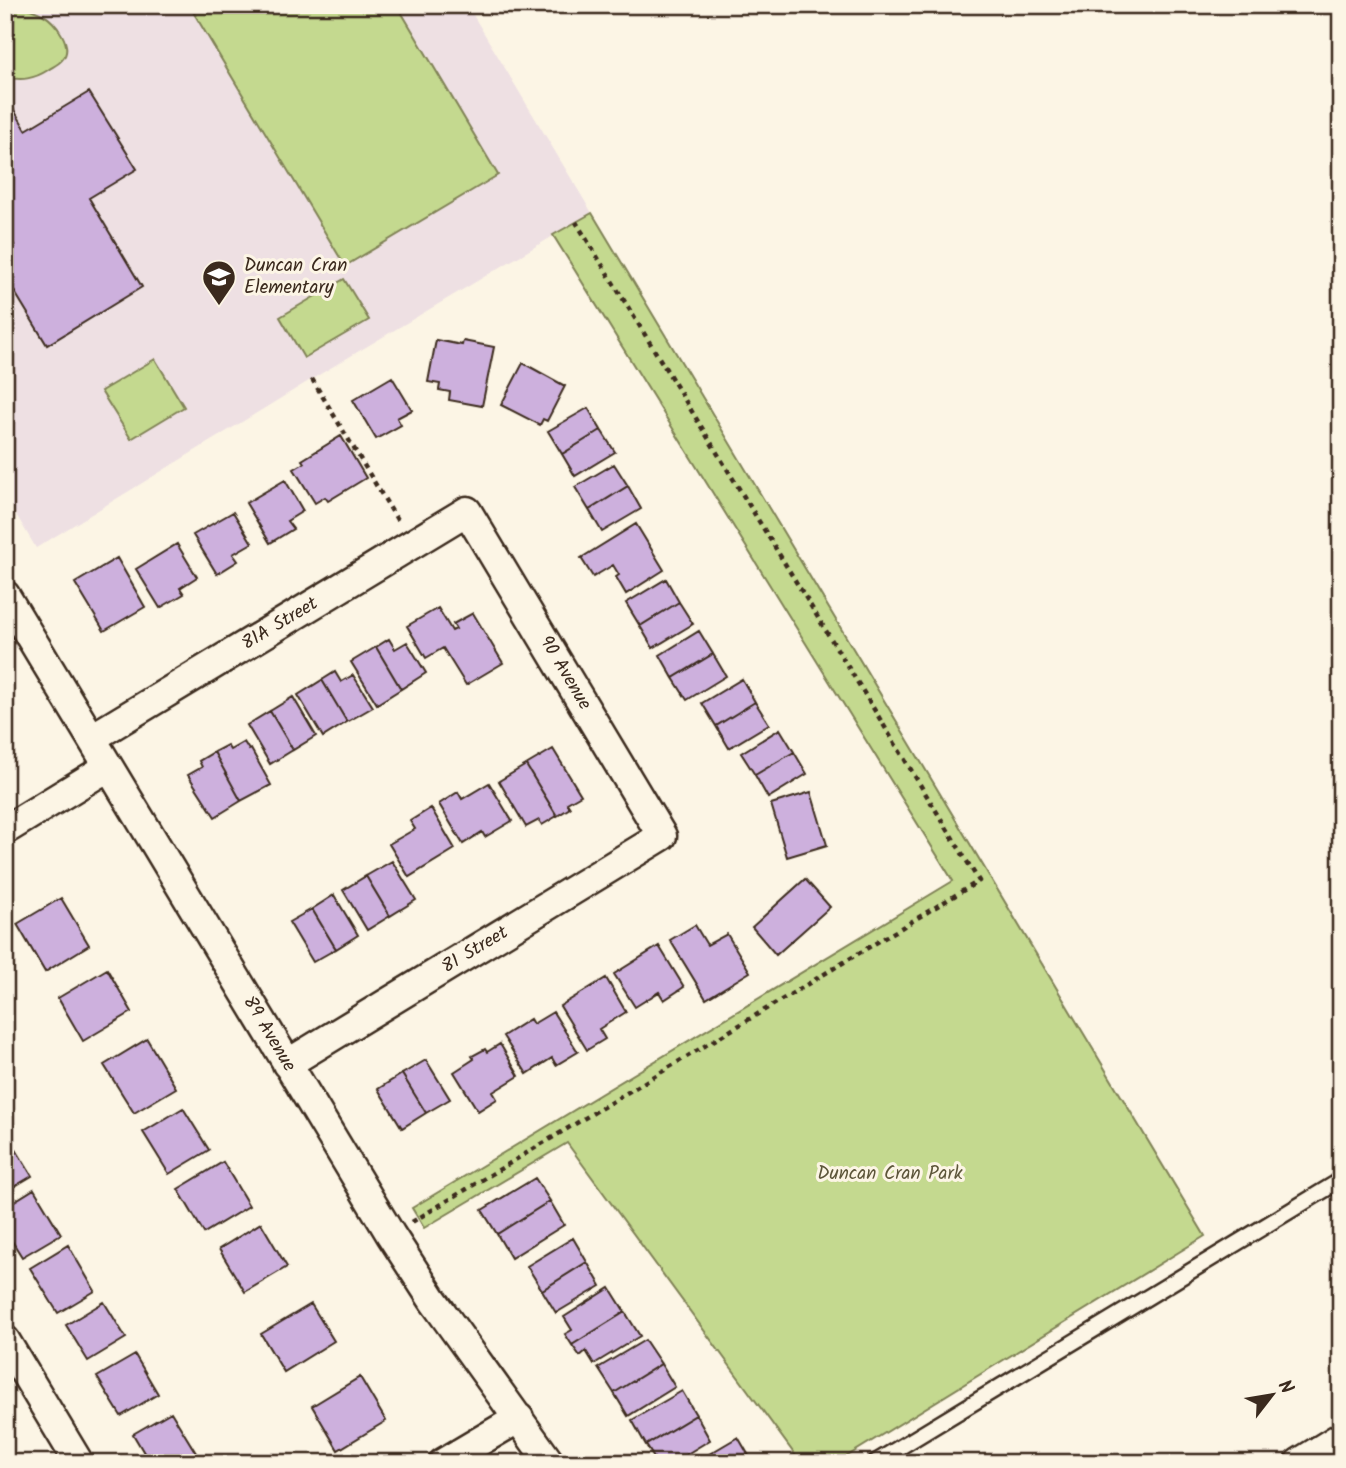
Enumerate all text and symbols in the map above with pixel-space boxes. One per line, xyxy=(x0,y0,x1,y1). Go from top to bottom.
place label: Duncan Cran Elementary xyxy=(244,251,347,303)
school or university icon: Duncan Cran Elementary xyxy=(200,258,238,307)
street label: 81A Street xyxy=(236,589,325,659)
street label: 90 Avenue xyxy=(531,630,599,716)
street label: 81 Street xyxy=(436,918,515,982)
street label: 89 Avenue xyxy=(234,990,304,1078)
park label: Duncan Cran Park xyxy=(817,1159,963,1189)
north arrow xyxy=(1238,1360,1308,1430)
text: N xyxy=(1269,1374,1301,1400)

